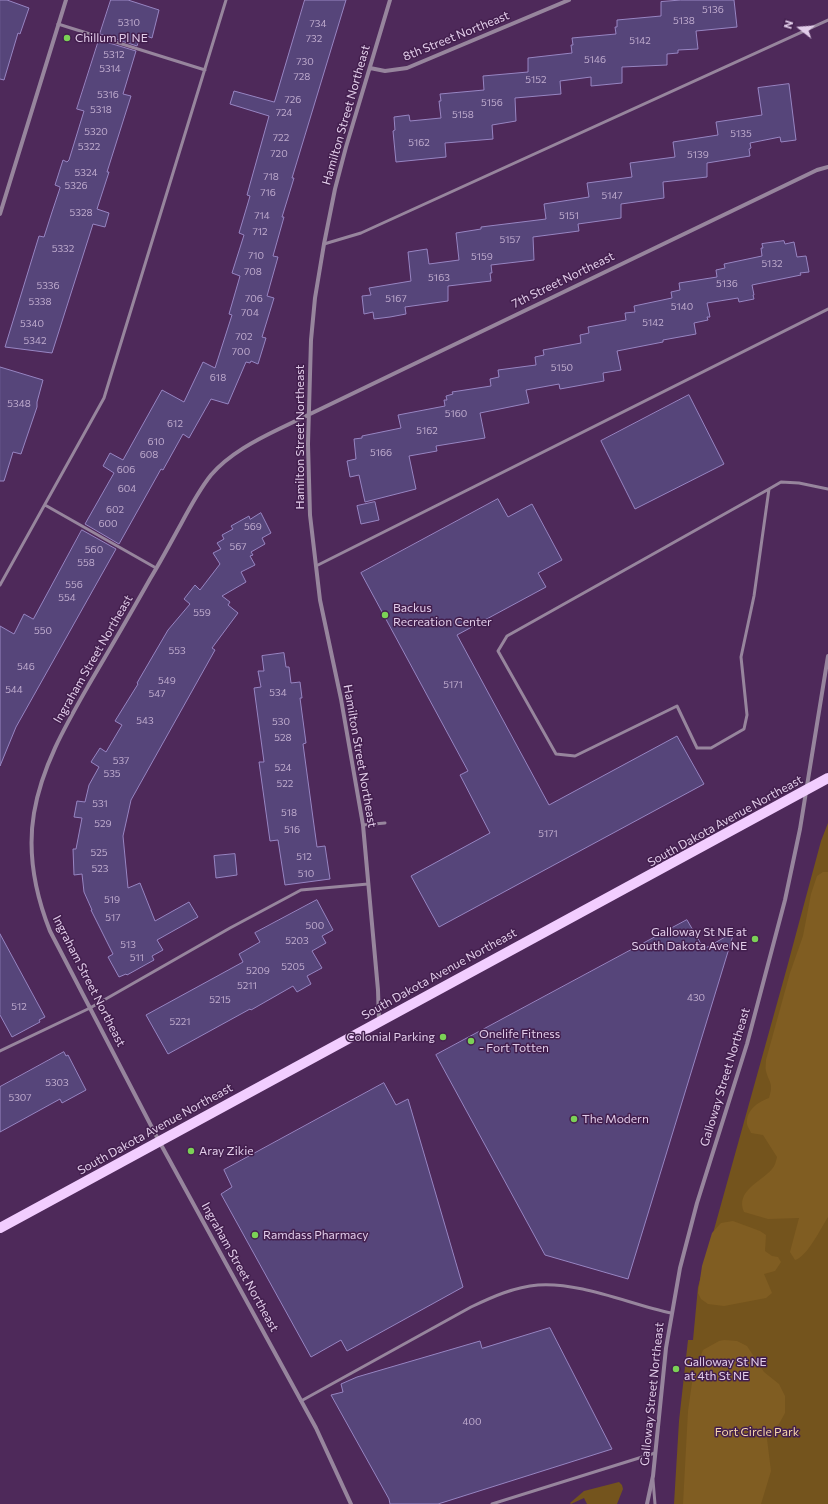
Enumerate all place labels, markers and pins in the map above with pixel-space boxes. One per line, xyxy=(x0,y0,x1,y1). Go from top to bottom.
place label: Chillum Pl NE xyxy=(75,31,148,45)
marker: Chillum Pl NE xyxy=(62,33,72,43)
place label: Backus Recreation Center xyxy=(393,601,492,629)
marker: Backus Recreation Center xyxy=(380,610,390,620)
place label: Galloway St NE at South Dakota Ave NE xyxy=(632,925,747,953)
marker: Galloway St NE at South Dakota Ave NE xyxy=(750,934,760,944)
place label: Onelife Fitness - Fort Totten xyxy=(479,1027,560,1055)
place label: Colonial Parking xyxy=(346,1030,435,1044)
marker: Colonial Parking xyxy=(438,1032,448,1042)
marker: Onelife Fitness - Fort Totten xyxy=(466,1036,476,1046)
place label: The Modern xyxy=(582,1112,649,1126)
marker: The Modern xyxy=(569,1114,579,1124)
place label: Aray Zikie xyxy=(199,1144,254,1158)
marker: Aray Zikie xyxy=(186,1146,196,1156)
place label: Ramdass Pharmacy xyxy=(263,1228,369,1242)
marker: Ramdass Pharmacy xyxy=(250,1230,260,1240)
place label: Galloway St NE at 4th St NE xyxy=(684,1355,767,1383)
marker: Galloway St NE at 4th St NE xyxy=(671,1364,681,1374)

